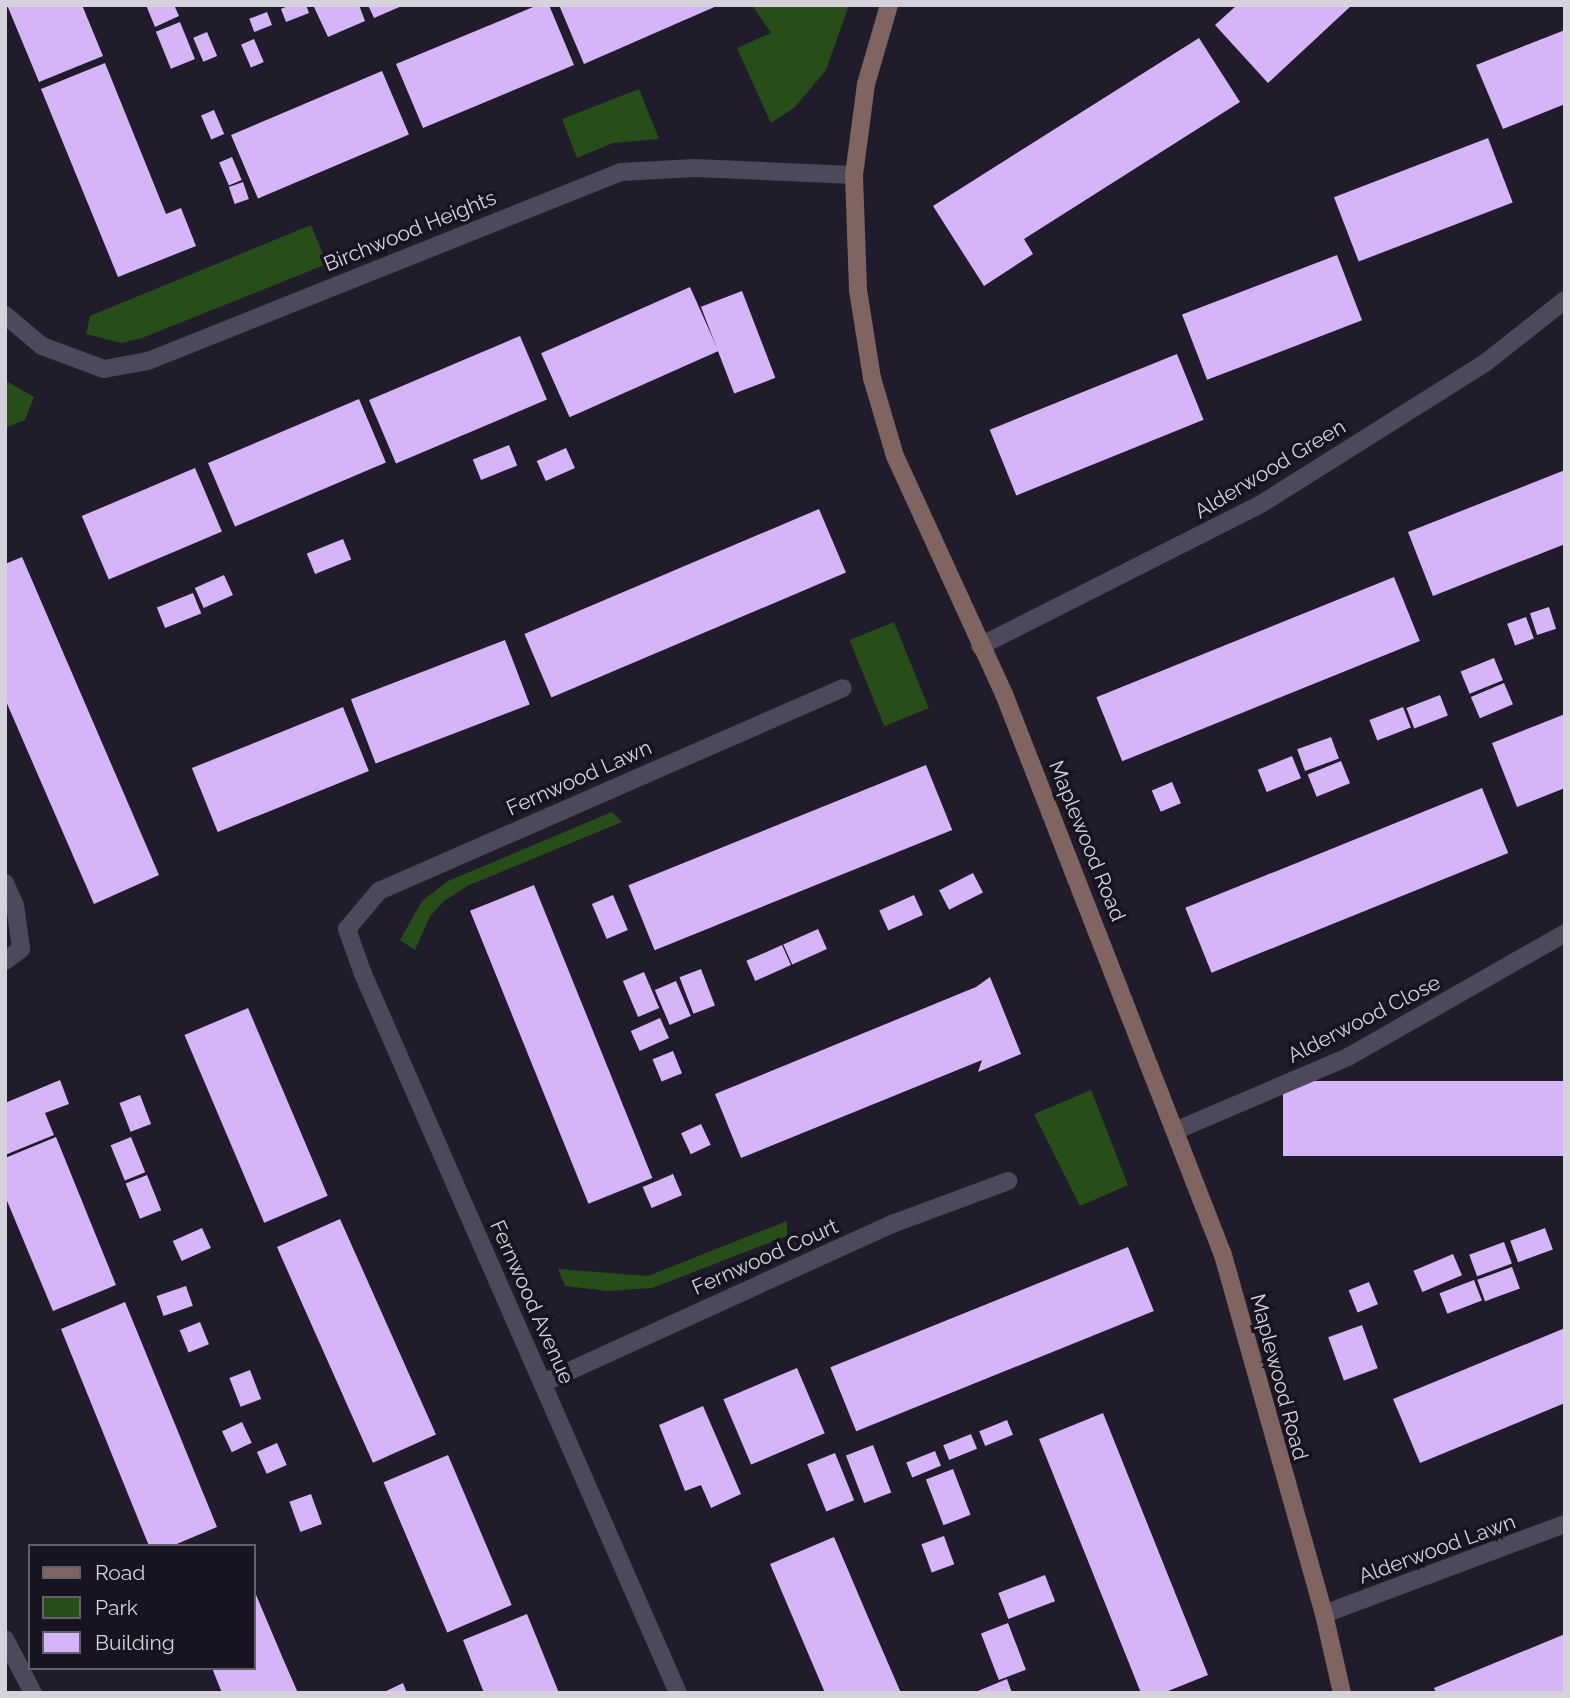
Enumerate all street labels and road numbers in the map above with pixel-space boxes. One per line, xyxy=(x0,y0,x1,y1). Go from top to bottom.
street label: Birchwood Heights xyxy=(320,185,500,277)
street label: Alderwood Green xyxy=(1190,414,1350,524)
street label: Fernwood Lawn xyxy=(503,735,655,821)
street label: Maplewood Road xyxy=(1043,757,1131,925)
street label: Alderwood Close xyxy=(1284,970,1444,1068)
street label: Fernwood Court xyxy=(688,1214,842,1300)
street label: Fernwood Avenue xyxy=(484,1216,580,1388)
street label: Maplewood Road xyxy=(1245,1291,1313,1463)
street label: Alderwood Lawn xyxy=(1355,1509,1519,1589)

